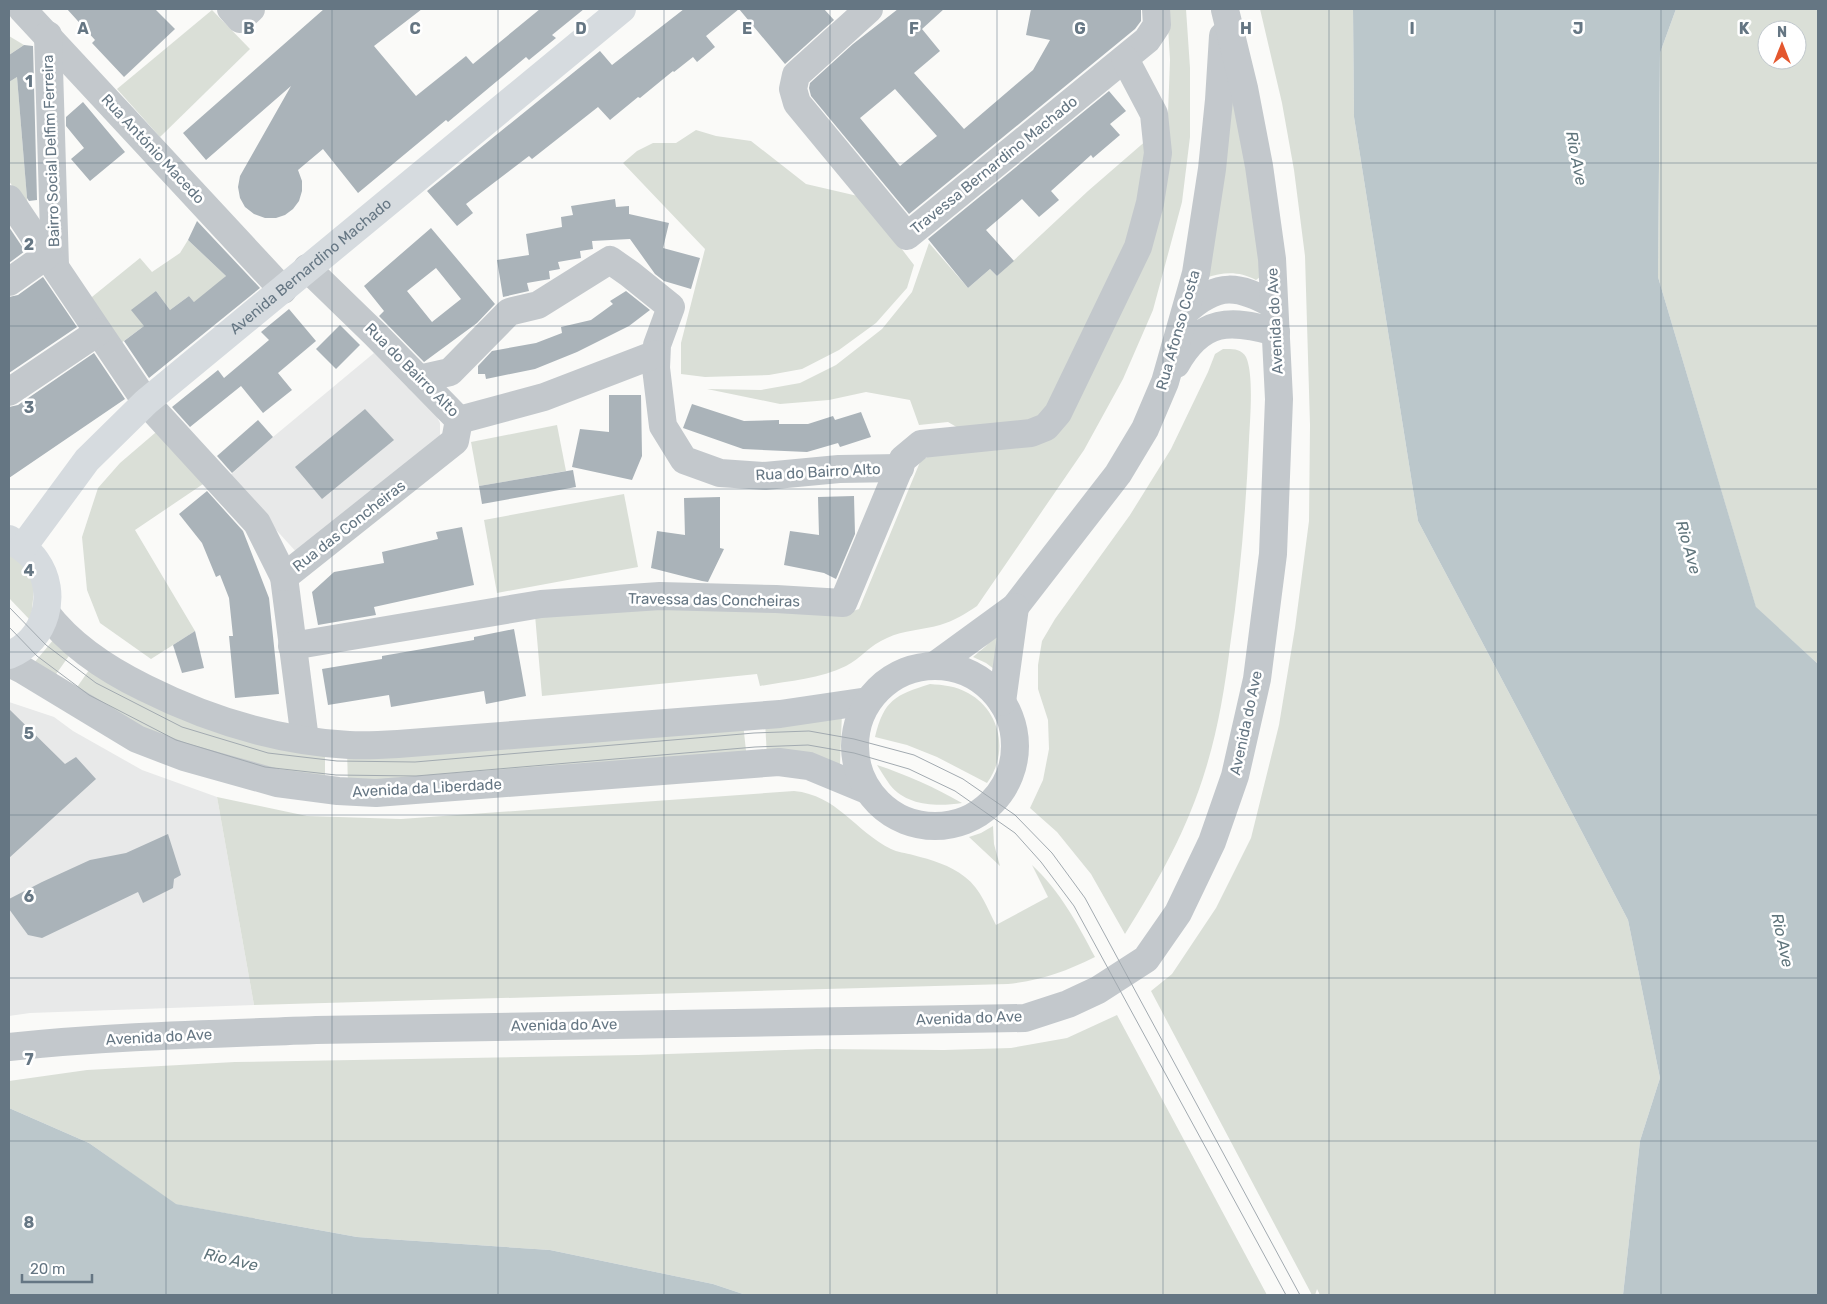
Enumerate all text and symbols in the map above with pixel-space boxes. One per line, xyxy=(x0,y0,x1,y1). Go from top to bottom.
text: A xyxy=(77,19,89,38)
text: B xyxy=(243,19,255,38)
text: C xyxy=(409,19,421,38)
text: D xyxy=(575,19,587,38)
text: E xyxy=(742,19,752,38)
text: F xyxy=(909,19,919,38)
text: G xyxy=(1074,19,1086,38)
text: H xyxy=(1240,19,1252,38)
text: I xyxy=(1409,19,1415,38)
text: J xyxy=(1573,19,1583,38)
text: K xyxy=(1739,19,1750,38)
north arrow xyxy=(1757,20,1807,70)
text: N xyxy=(1777,24,1787,41)
street label: Bairro Social Delfim Ferreira xyxy=(39,54,63,248)
text: 1 xyxy=(25,72,33,91)
street label: Rua António Macedo xyxy=(98,90,208,208)
street label: Travessa Bernardino Machado xyxy=(907,92,1081,238)
water label: Rio Ave xyxy=(1562,129,1591,187)
street label: Avenida Bernardino Machado xyxy=(226,194,395,338)
text: 2 xyxy=(24,235,34,254)
street label: Avenida do Ave xyxy=(1263,267,1287,375)
street label: Rua Afonso Costa xyxy=(1152,268,1204,392)
street label: Rua do Bairro Alto xyxy=(361,319,463,421)
text: 3 xyxy=(24,398,34,417)
street label: Rua do Bairro Alto xyxy=(755,460,881,484)
street label: Rua das Concheiras xyxy=(289,476,409,576)
water label: Rio Ave xyxy=(1672,518,1705,576)
text: 4 xyxy=(24,561,35,580)
street label: Travessa das Concheiras xyxy=(628,590,801,611)
street label: Avenida do Ave xyxy=(1226,669,1266,777)
text: 5 xyxy=(24,724,34,743)
street label: Avenida da Liberdade xyxy=(352,775,502,801)
text: 6 xyxy=(24,887,34,906)
water label: Rio Ave xyxy=(1768,911,1798,969)
street label: Avenida do Ave xyxy=(915,1007,1023,1029)
street label: Avenida do Ave xyxy=(511,1015,617,1035)
street label: Avenida do Ave xyxy=(105,1025,213,1049)
text: 7 xyxy=(24,1050,34,1069)
text: 8 xyxy=(24,1213,35,1232)
water label: Rio Ave xyxy=(202,1244,260,1275)
scale bar xyxy=(22,1252,92,1284)
text: 20 m xyxy=(30,1260,65,1278)

